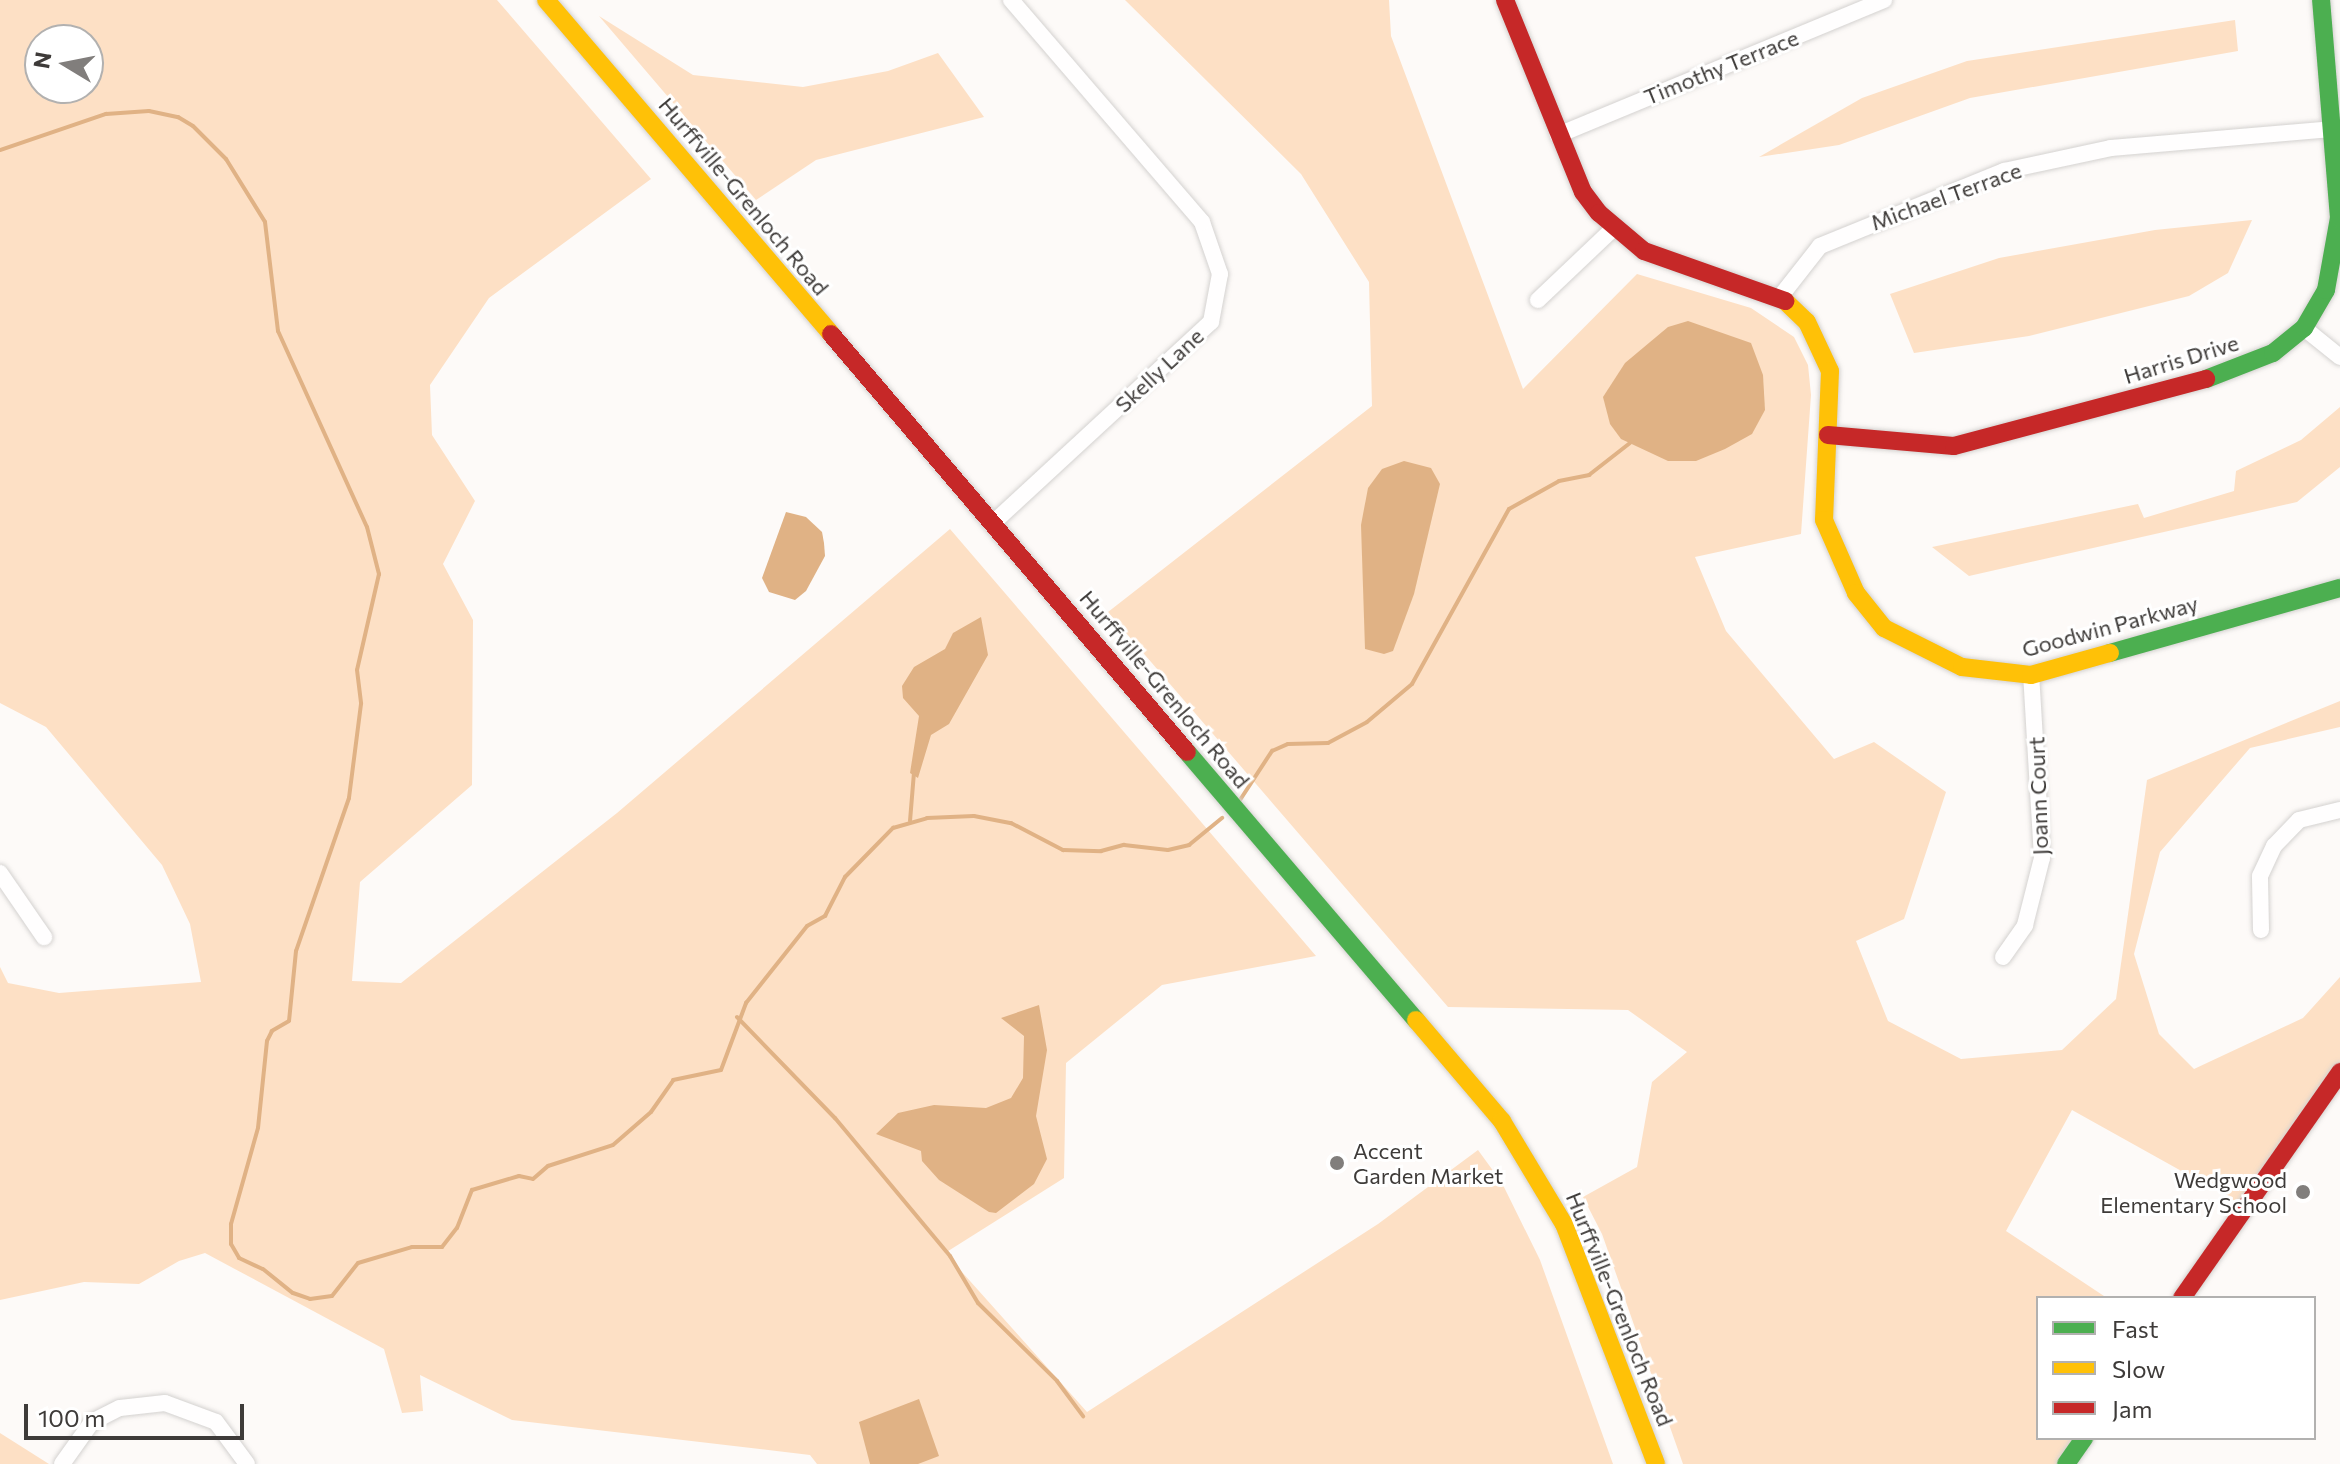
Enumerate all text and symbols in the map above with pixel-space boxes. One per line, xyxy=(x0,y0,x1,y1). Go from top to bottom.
north arrow xyxy=(24,24,104,104)
street label: Timothy Terrace xyxy=(1640,24,1802,110)
text: N xyxy=(27,50,57,71)
street label: Hurffville-Grenloch Road xyxy=(654,92,834,300)
street label: Michael Terrace xyxy=(1867,156,2025,236)
street label: Skelly Lane xyxy=(1109,322,1209,418)
street label: Harris Drive xyxy=(2120,329,2242,389)
street label: Hurffville-Grenloch Road xyxy=(1075,585,1255,793)
street label: Goodwin Parkway xyxy=(2019,590,2201,662)
street label: Joann Court xyxy=(2023,736,2053,856)
place label: Accent Garden Market xyxy=(1353,1137,1503,1188)
marker: Accent Garden Market xyxy=(1328,1154,1346,1172)
place label: Wedgwood Elementary School xyxy=(2100,1166,2287,1218)
marker: Wedgwood Elementary School xyxy=(2294,1183,2312,1201)
street label: Hurffville-Grenloch Road xyxy=(1561,1188,1679,1430)
legend xyxy=(2036,1296,2316,1440)
text: Fast xyxy=(2112,1314,2159,1343)
text: Slow xyxy=(2112,1354,2165,1383)
scale bar xyxy=(28,1388,248,1438)
text: Jam xyxy=(2112,1394,2152,1423)
text: 100 m xyxy=(38,1403,105,1432)

